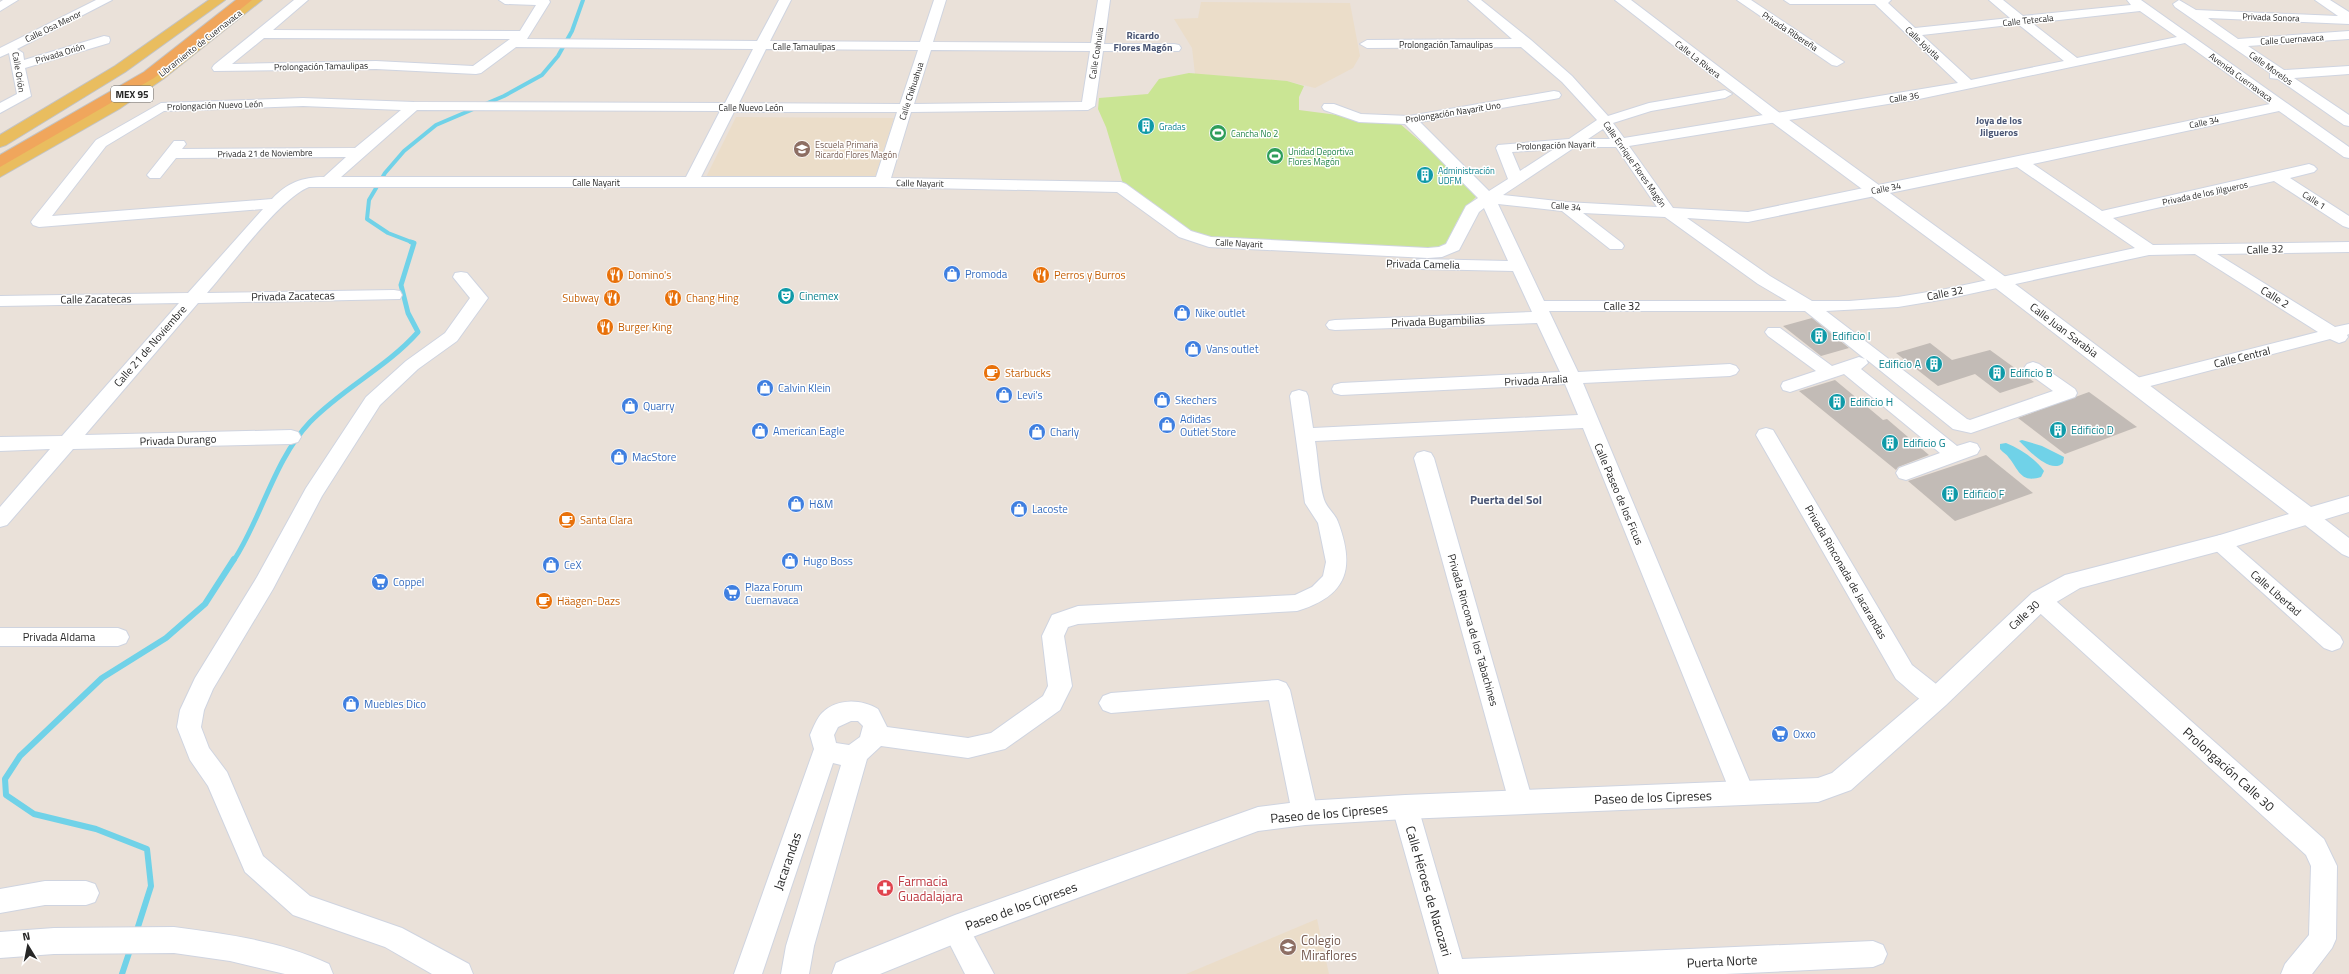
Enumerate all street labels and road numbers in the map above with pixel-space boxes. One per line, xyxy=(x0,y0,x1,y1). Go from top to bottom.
street label: Libramiento de Cuernavaca xyxy=(156,6,245,80)
street label: Calle Osa Menor xyxy=(23,7,83,45)
street label: Privada Ribereña xyxy=(1760,8,1821,54)
street label: Privada Sonora xyxy=(2242,10,2300,25)
street label: Calle Tetecala xyxy=(2002,11,2055,29)
street label: Calle Jojutla xyxy=(1903,23,1944,63)
street label: Calle Coahuila xyxy=(1085,26,1107,80)
street label: Calle Cuernavaca xyxy=(2260,30,2325,48)
street label: Calle La Rivera xyxy=(1672,37,1724,81)
street label: Prolongación Tamaulipas xyxy=(1399,38,1493,51)
street label: Privada Orión xyxy=(34,39,86,67)
street label: Calle Tamaulipas xyxy=(773,40,835,53)
street label: Calle Morelos xyxy=(2246,48,2296,88)
street label: Avenida Cuernavaca xyxy=(2207,49,2276,105)
street label: Calle Orión xyxy=(9,51,29,93)
street label: Prolongación Tamaulipas xyxy=(274,59,368,73)
street label: Calle Chihuahua xyxy=(896,60,927,122)
road number: MEX 95 xyxy=(111,86,153,102)
street label: Calle 36 xyxy=(1888,88,1920,106)
street label: Prolongación Nuevo León xyxy=(167,97,263,113)
street label: Prolongación Nayarit Uno xyxy=(1404,98,1502,126)
street label: Calle Nuevo León xyxy=(719,101,784,114)
street label: Calle 34 xyxy=(2188,113,2220,131)
street label: Calle Enrique Flores Magón xyxy=(1600,118,1670,210)
street label: Prolongación Nayarit xyxy=(1516,137,1597,153)
street label: Privada 21 de Noviembre xyxy=(217,146,313,160)
street label: Calle Nayarit xyxy=(572,176,621,189)
street label: Calle Nayarit xyxy=(896,176,945,190)
street label: Privada de los Jilgueros xyxy=(2161,178,2249,208)
street label: Calle 34 xyxy=(1870,179,1902,197)
street label: Calle 1 xyxy=(2300,188,2328,212)
street label: Calle 34 xyxy=(1550,198,1582,214)
street label: Calle Nayarit xyxy=(1215,235,1264,251)
street label: Calle 32 xyxy=(2246,240,2284,258)
street label: Privada Camelia xyxy=(1386,255,1461,273)
street label: Calle 32 xyxy=(1925,282,1965,304)
street label: Calle 2 xyxy=(2258,282,2292,312)
street label: Privada Zacatecas xyxy=(251,287,335,305)
street label: Calle Zacatecas xyxy=(60,290,132,308)
street label: Calle 32 xyxy=(1604,298,1640,314)
street label: Calle Juan Sarabia xyxy=(2026,299,2102,361)
street label: Calle 21 de Noviembre xyxy=(110,301,190,390)
street label: Privada Bugambilias xyxy=(1391,311,1485,331)
street label: Calle Central xyxy=(2212,342,2272,372)
street label: Privada Aralia xyxy=(1504,370,1569,390)
street label: Privada Durango xyxy=(139,431,217,449)
street label: Calle Paseo de los Ficus xyxy=(1590,441,1648,547)
street label: Privada Rinconada de Jacarandas xyxy=(1801,502,1891,642)
street label: Privada Rincona de los Tabachines xyxy=(1444,552,1502,708)
street label: Calle Libertad xyxy=(2247,566,2305,620)
street label: Calle 30 xyxy=(2005,597,2043,633)
street label: Privada Aldama xyxy=(23,629,96,645)
street label: Prolongación Calle 30 xyxy=(2179,722,2279,816)
street label: Paseo de los Cipreses xyxy=(1594,785,1712,809)
street label: Paseo de los Cipreses xyxy=(1269,798,1389,828)
street label: Calle Héroes de Nacozari xyxy=(1401,823,1457,959)
street label: Jacarandas xyxy=(768,829,806,893)
street label: Paseo de los Cipreses xyxy=(962,876,1080,936)
street label: Puerta Norte xyxy=(1686,949,1758,973)

